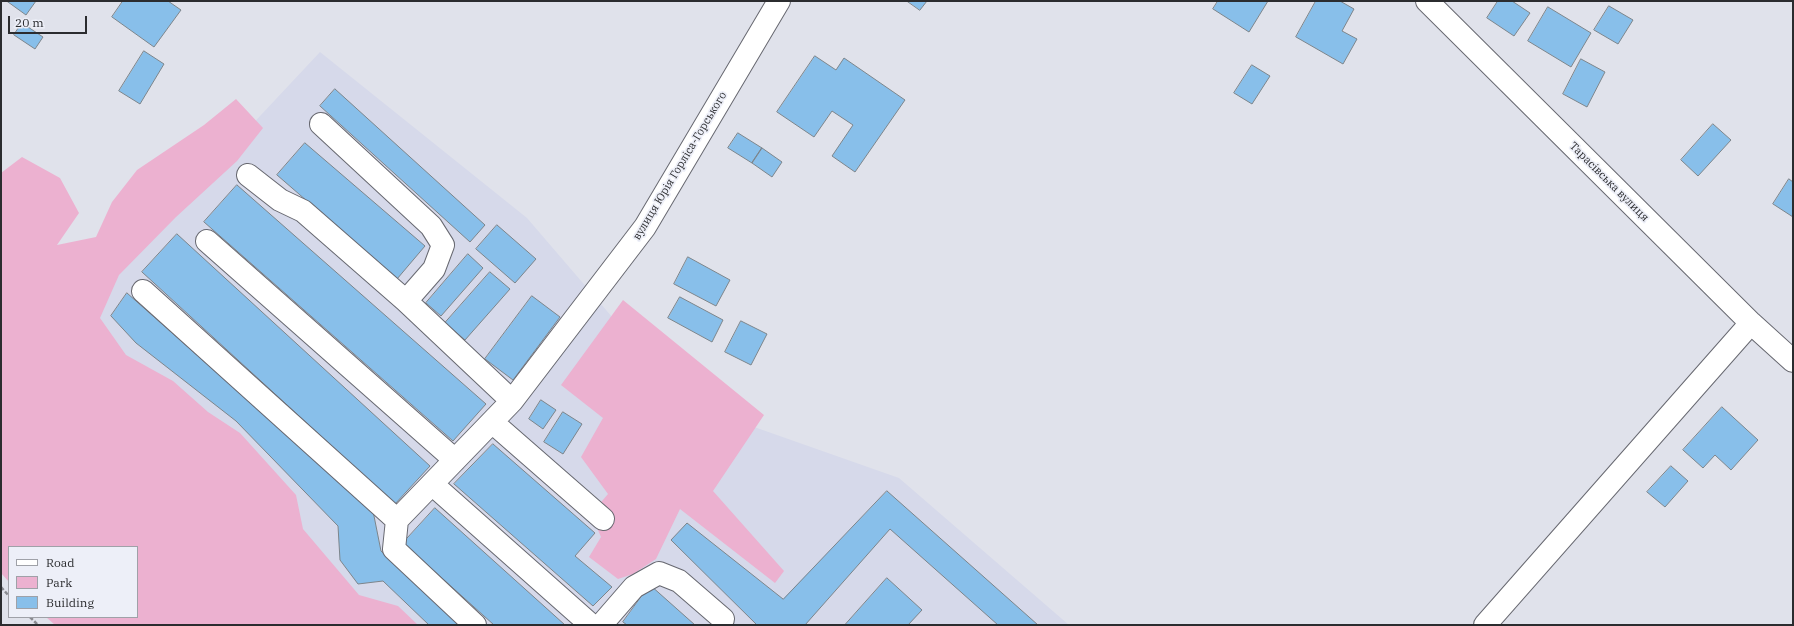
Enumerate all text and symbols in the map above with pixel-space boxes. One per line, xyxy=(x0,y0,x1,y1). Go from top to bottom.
scale bar xyxy=(10,8,89,34)
text: 20 m xyxy=(15,15,44,30)
street label: вулиця Юрія Горліса-Горського xyxy=(630,89,730,243)
street label: Тарасівська вулиця xyxy=(1567,140,1651,224)
legend xyxy=(8,546,138,618)
text: Road xyxy=(46,555,75,570)
text: Park xyxy=(46,575,72,590)
text: Building xyxy=(46,595,94,610)

